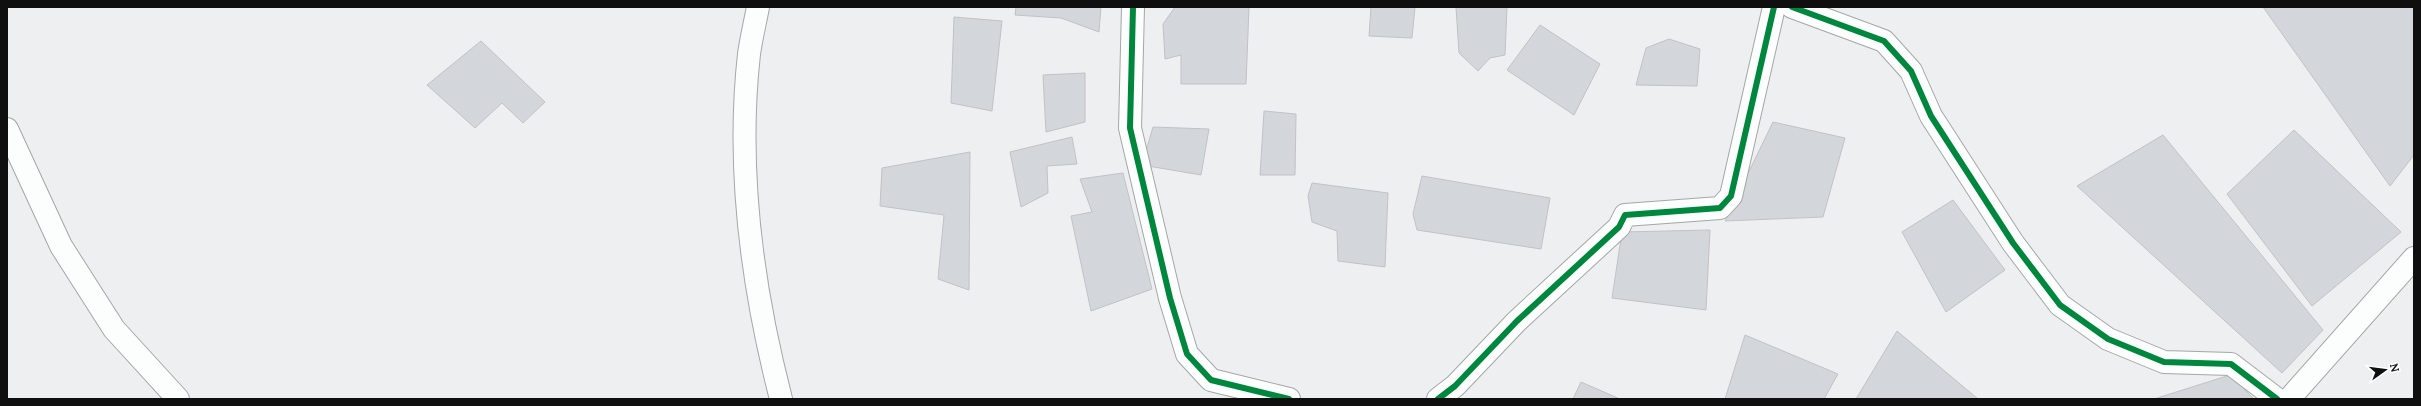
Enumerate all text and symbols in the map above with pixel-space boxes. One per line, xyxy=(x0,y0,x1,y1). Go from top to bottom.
north arrow xyxy=(2365,350,2405,390)
text: N xyxy=(2387,362,2403,374)

